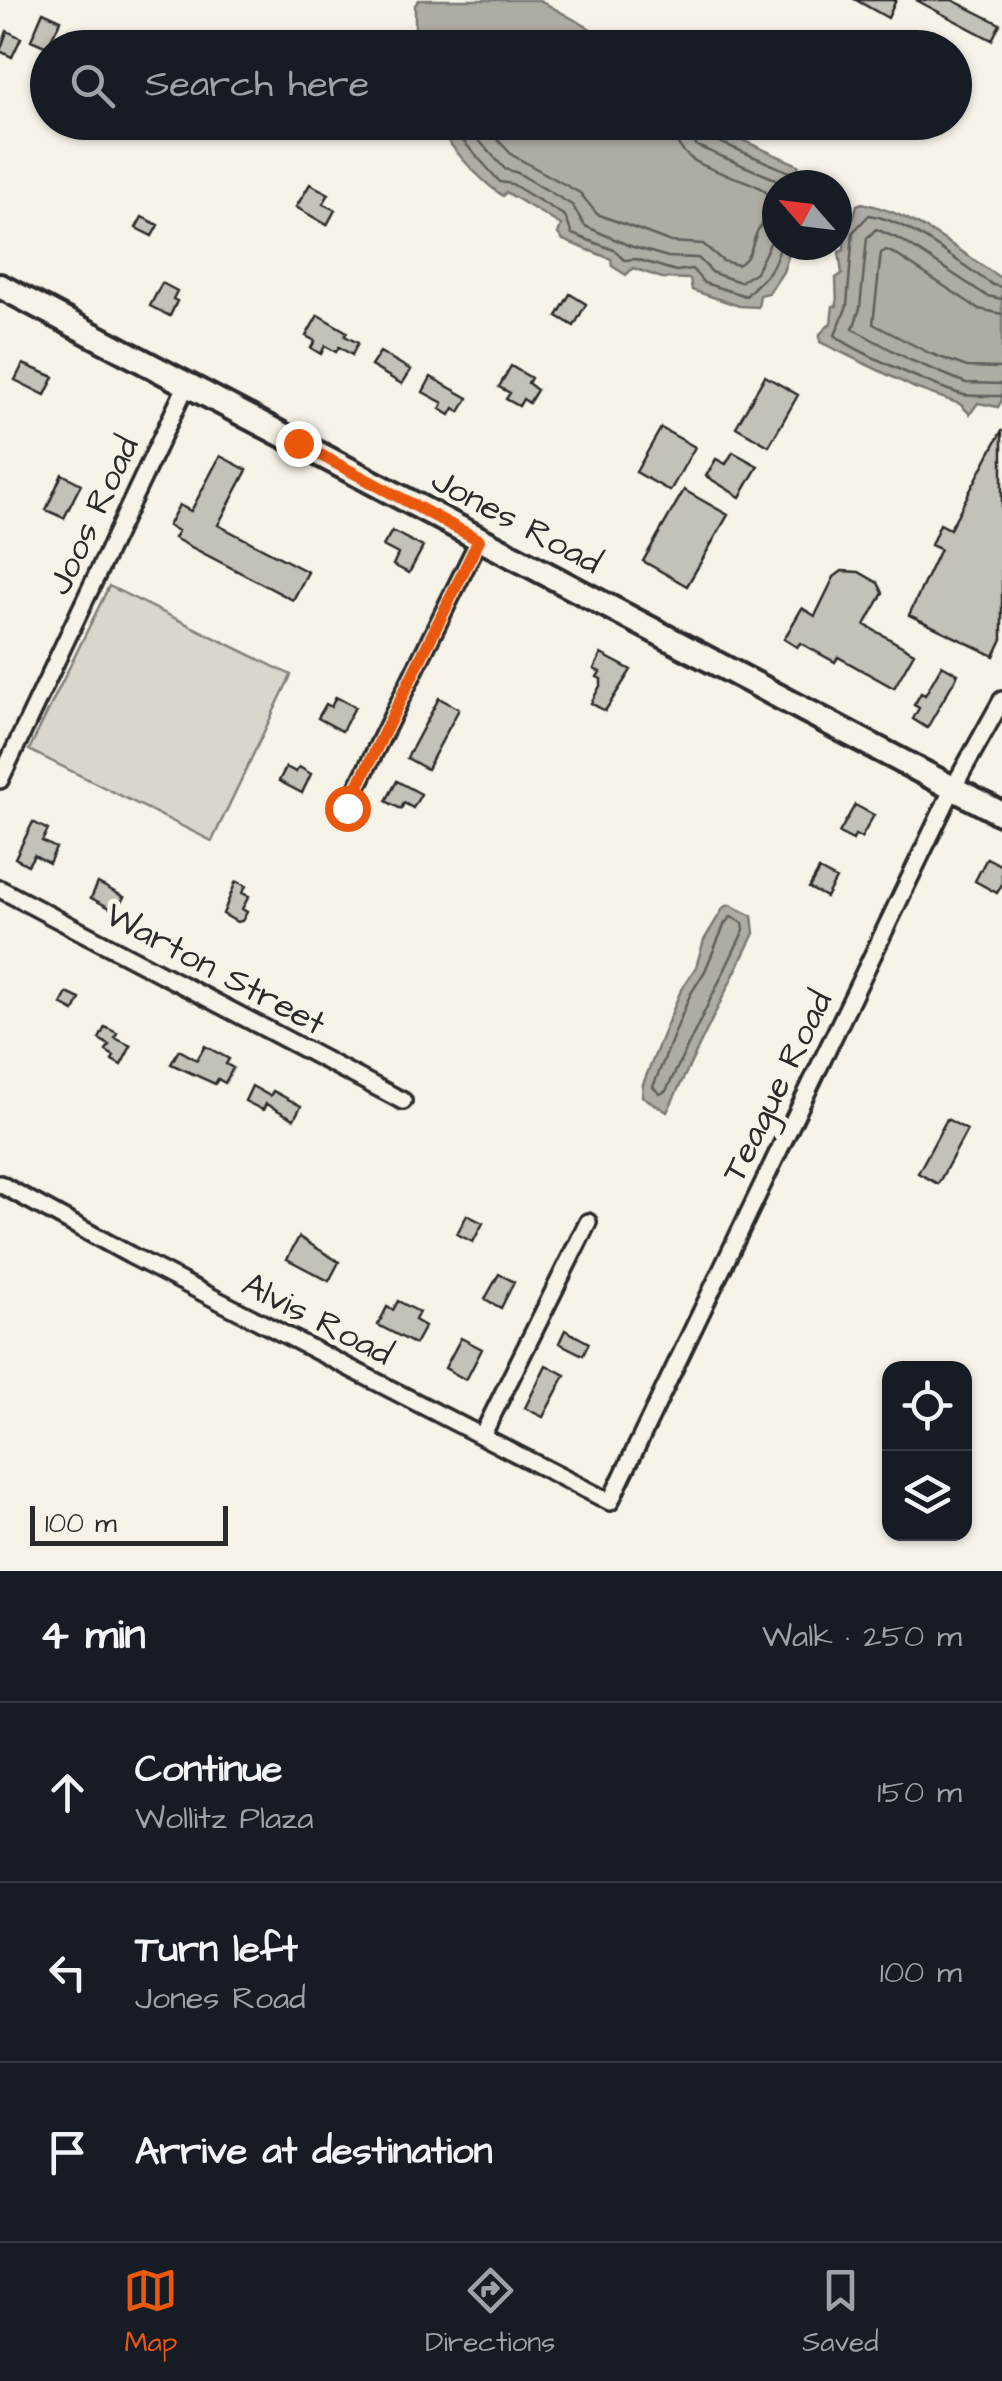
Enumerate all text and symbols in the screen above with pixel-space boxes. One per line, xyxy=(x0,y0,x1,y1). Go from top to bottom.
search box xyxy=(30,30,972,140)
icon: search xyxy=(65,58,120,113)
text: Search here xyxy=(145,59,369,111)
north arrow xyxy=(762,170,852,260)
route end xyxy=(276,421,322,467)
street label: Joos Road xyxy=(35,428,151,603)
street label: Jones Road xyxy=(422,456,610,587)
route start xyxy=(325,786,371,832)
street label: Warton Street xyxy=(96,891,334,1048)
street label: Teague Road xyxy=(710,983,847,1192)
street label: Alvis Road xyxy=(233,1260,401,1378)
map controls xyxy=(882,1361,972,1541)
button: locate xyxy=(882,1361,972,1451)
button: layers xyxy=(882,1451,972,1541)
scale bar xyxy=(30,1501,228,1546)
text: 100 m xyxy=(45,1504,117,1543)
text: 4 min xyxy=(40,1607,145,1665)
text: Walk · 250 m xyxy=(762,1614,962,1659)
text: Continue xyxy=(135,1744,282,1796)
icon: ahead xyxy=(40,1765,95,1820)
text: 150 m xyxy=(877,1770,962,1815)
text: Wollitz Plaza xyxy=(135,1796,313,1841)
text: Turn left xyxy=(135,1924,298,1976)
icon: left xyxy=(40,1945,95,2000)
text: 100 m xyxy=(880,1950,962,1995)
text: Jones Road xyxy=(135,1976,306,2021)
icon: arrive xyxy=(40,2125,95,2180)
text: Arrive at destination xyxy=(135,2126,492,2178)
tab: Map xyxy=(123,2263,178,2362)
tab: Directions xyxy=(425,2263,555,2362)
tab: Saved xyxy=(802,2263,879,2362)

